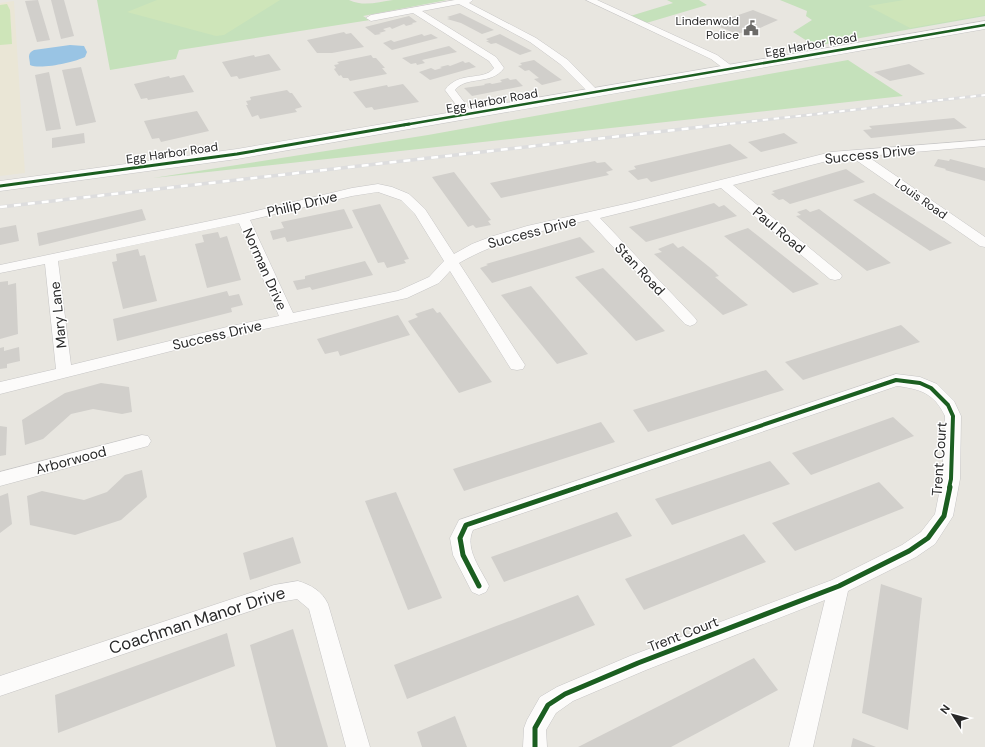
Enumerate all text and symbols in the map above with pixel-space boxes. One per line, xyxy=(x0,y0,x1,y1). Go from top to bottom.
place label: Lindenwold Police xyxy=(675,13,739,43)
public building icon: Lindenwold Police xyxy=(742,19,760,37)
street label: Egg Harbor Road xyxy=(764,29,858,61)
street label: Egg Harbor Road xyxy=(445,85,539,117)
street label: Egg Harbor Road xyxy=(125,139,219,167)
street label: Success Drive xyxy=(824,140,916,168)
street label: Louis Road xyxy=(892,175,950,223)
street label: Philip Drive xyxy=(265,187,339,221)
street label: Paul Road xyxy=(749,203,809,257)
street label: Success Drive xyxy=(486,212,578,252)
street label: Norman Drive xyxy=(239,225,291,313)
street label: Stan Road xyxy=(611,239,669,299)
street label: Mary Lane xyxy=(46,281,70,349)
street label: Success Drive xyxy=(171,316,263,354)
street label: Trent Court xyxy=(927,421,951,497)
street label: Arborwood xyxy=(34,442,108,478)
street label: Coachman Manor Drive xyxy=(106,581,288,659)
street label: Trent Court xyxy=(645,612,721,656)
north arrow xyxy=(933,695,973,735)
text: N xyxy=(937,702,953,716)

